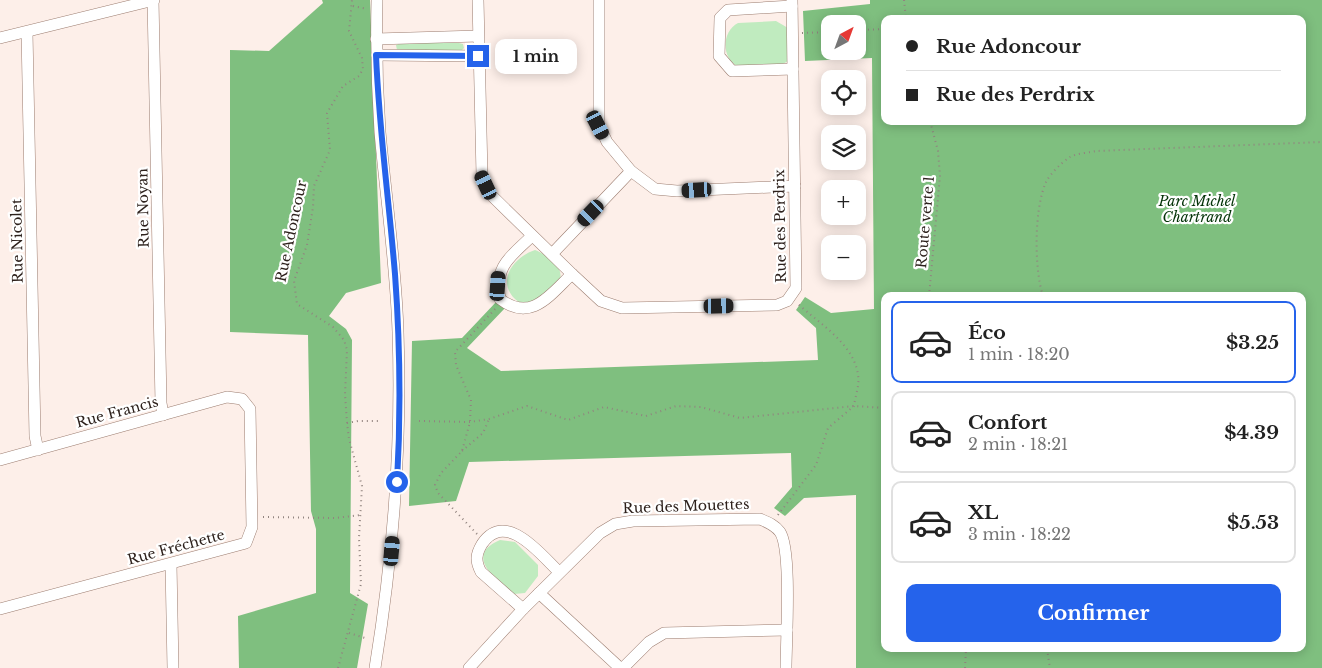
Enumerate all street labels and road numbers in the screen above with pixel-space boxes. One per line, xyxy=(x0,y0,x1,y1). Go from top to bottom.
street label: Rue Noyan xyxy=(133,168,153,248)
street label: Rue des Perdrix xyxy=(770,169,790,283)
street label: Route verte 1 xyxy=(912,175,938,269)
street label: Rue Adoncour xyxy=(271,178,311,283)
street label: Rue Nicolet xyxy=(7,198,27,283)
street label: Rue Francis xyxy=(74,392,160,432)
street label: Rue des Mouettes xyxy=(622,495,750,517)
street label: Rue Fréchette xyxy=(125,525,227,569)

